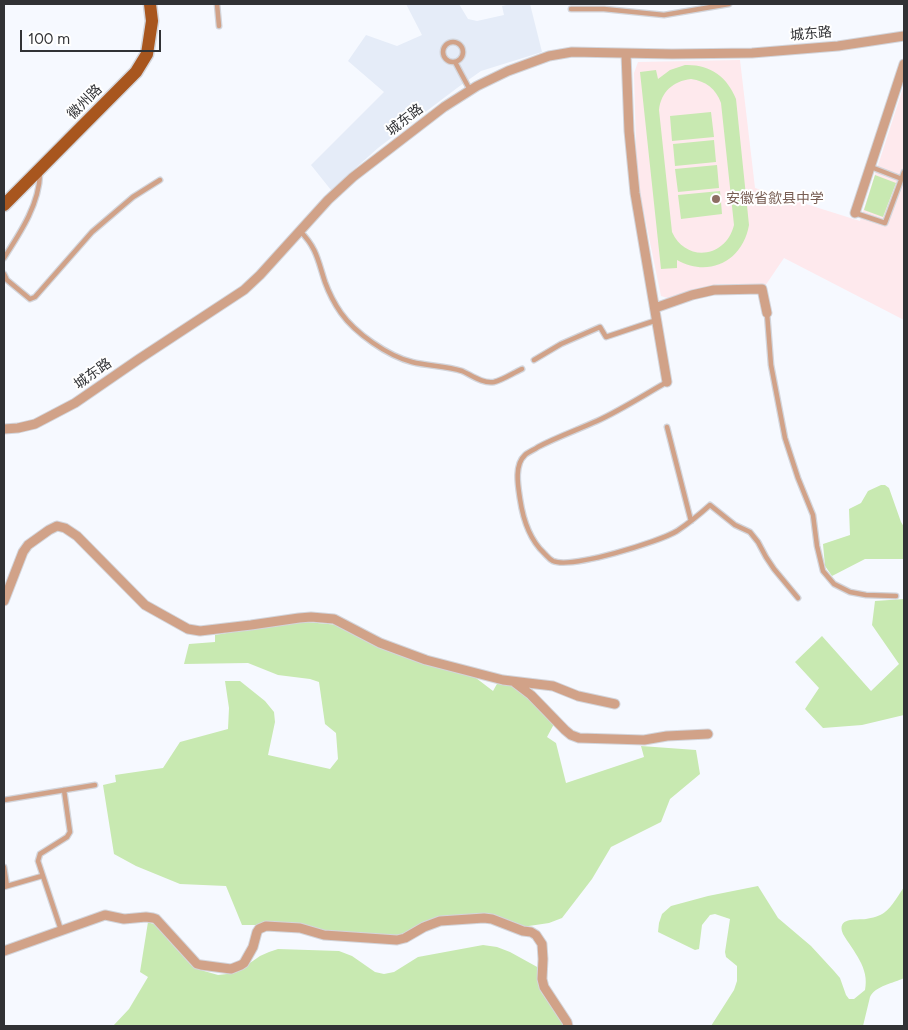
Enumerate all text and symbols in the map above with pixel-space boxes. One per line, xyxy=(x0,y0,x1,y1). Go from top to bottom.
scale bar xyxy=(22,20,164,52)
street label: 城东路 xyxy=(789,24,833,44)
text: 100 m xyxy=(28,30,70,48)
street label: 徽州路 xyxy=(64,81,106,123)
street label: 城东路 xyxy=(383,100,427,140)
place label: 安徽省歙县中学 xyxy=(726,191,824,207)
marker: 安徽省歙县中学 xyxy=(710,193,722,205)
street label: 城东路 xyxy=(71,355,115,393)

